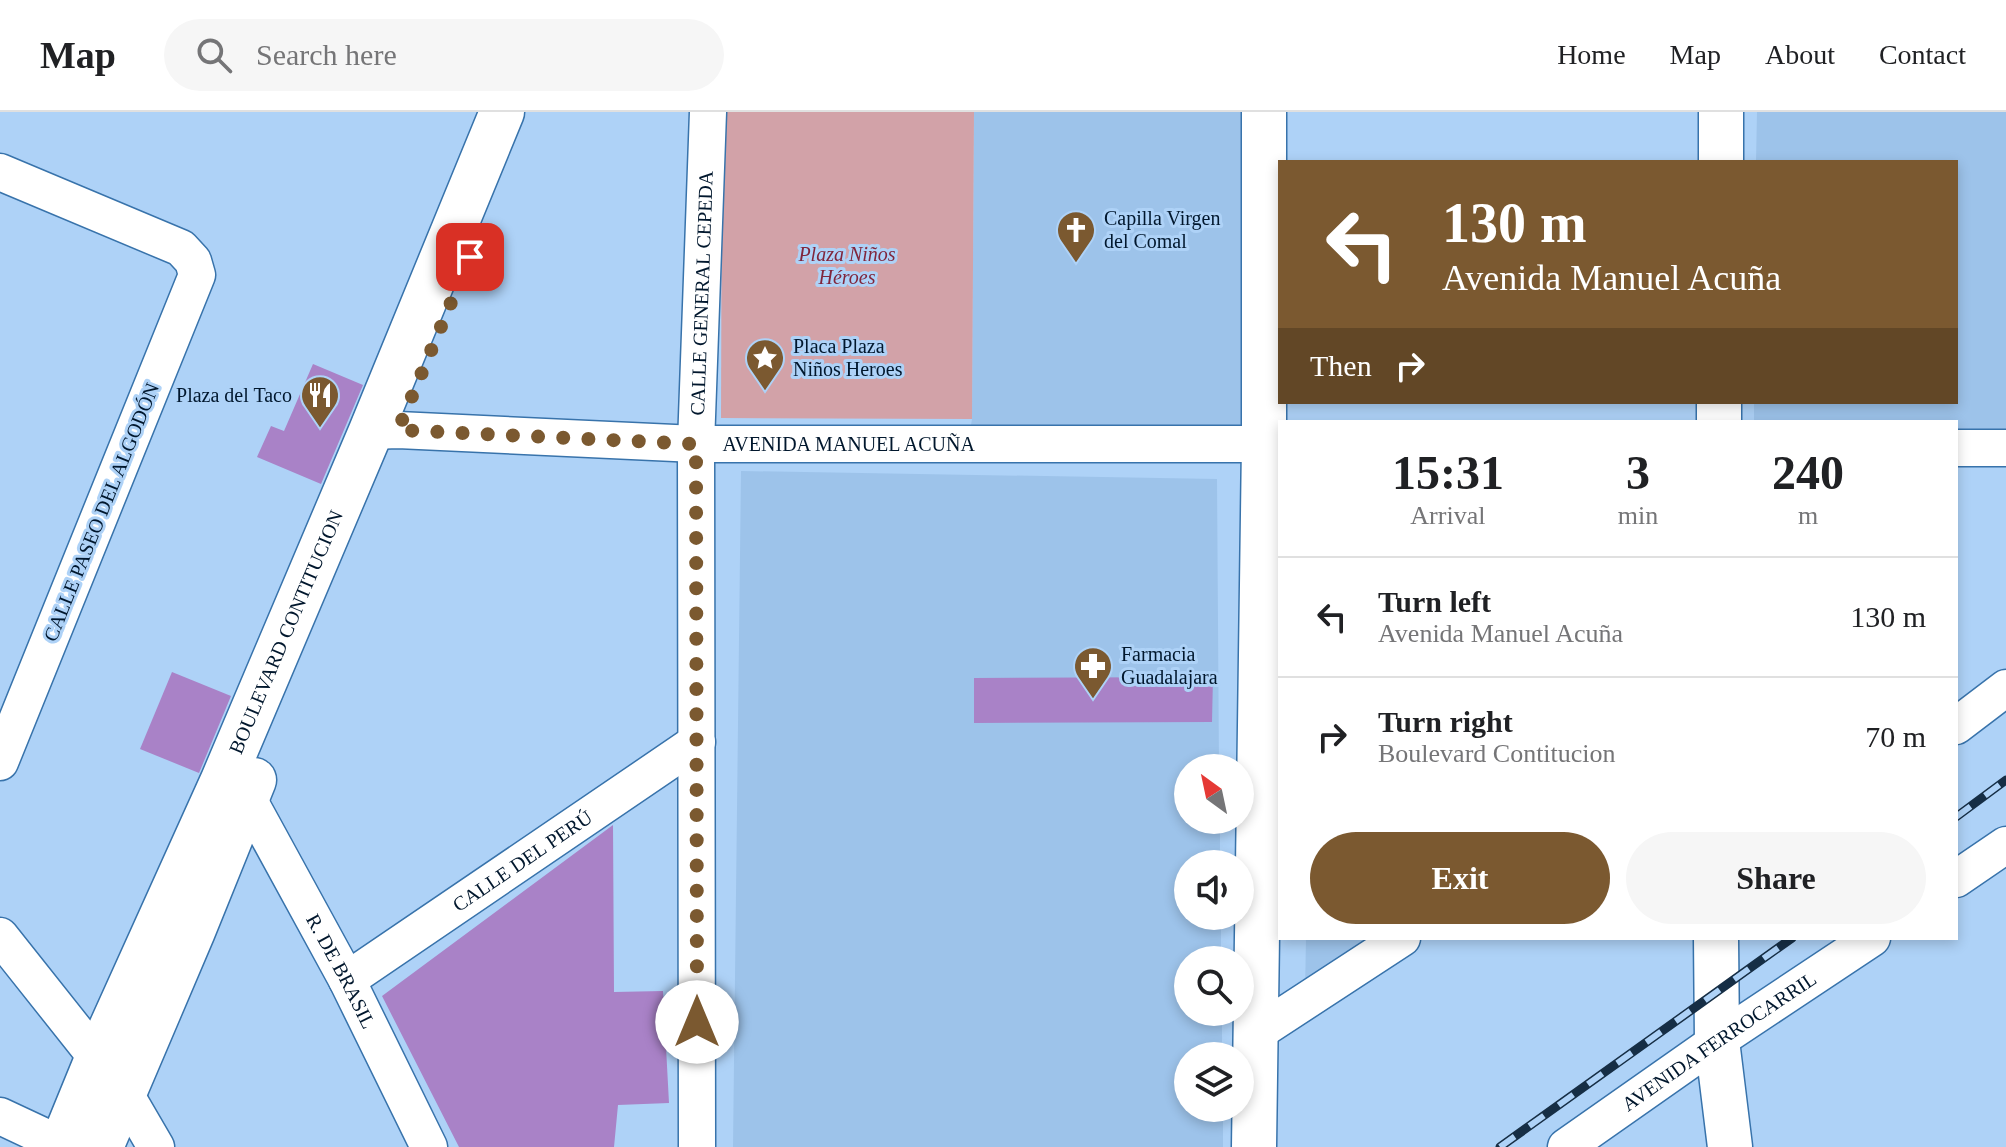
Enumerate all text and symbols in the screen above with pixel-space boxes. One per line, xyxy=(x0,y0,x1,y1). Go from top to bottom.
search box xyxy=(164,19,724,91)
icon: search xyxy=(192,33,236,77)
text: Map xyxy=(40,34,116,76)
text: Search here xyxy=(256,38,397,71)
text: Home xyxy=(1557,39,1626,70)
text: Map xyxy=(1670,39,1721,70)
text: About xyxy=(1765,39,1835,70)
text: Contact xyxy=(1879,39,1966,70)
street label: CALLE GENERAL CEPEDA xyxy=(686,170,717,416)
icon: left xyxy=(1310,192,1414,296)
text: 130 m xyxy=(1442,192,1587,254)
place label: Capilla Virgen del Comal xyxy=(1104,207,1220,252)
church icon: Capilla Virgen del Comal xyxy=(1055,209,1097,264)
pin xyxy=(436,223,504,291)
icon: arrive xyxy=(448,235,492,279)
park label: Plaza Niños Héroes xyxy=(797,243,896,288)
text: Avenida Manuel Acuña xyxy=(1442,258,1781,298)
place label: Placa Plaza Niños Heroes xyxy=(793,335,903,380)
place icon: Placa Plaza Niños Heroes xyxy=(744,337,786,392)
icon: right xyxy=(1388,344,1432,388)
text: Then xyxy=(1310,349,1372,382)
restaurant icon: Plaza del Taco xyxy=(299,374,341,429)
street label: CALLE PASEO DEL ALGODÓN xyxy=(38,379,163,644)
place label: Plaza del Taco xyxy=(176,384,292,406)
street label: AVENIDA MANUEL ACUÑA xyxy=(722,432,975,455)
text: 15:31 xyxy=(1392,446,1504,499)
text: 3 xyxy=(1626,446,1650,499)
text: 240 xyxy=(1772,446,1844,499)
text: Arrival xyxy=(1410,501,1485,530)
text: min xyxy=(1618,501,1658,530)
text: m xyxy=(1798,501,1818,530)
street label: BOULEVARD CONTITUCION xyxy=(224,507,347,757)
text: Turn left xyxy=(1378,585,1491,618)
icon: left xyxy=(1310,595,1354,639)
text: 130 m xyxy=(1850,600,1926,633)
text: Avenida Manuel Acuña xyxy=(1378,619,1623,648)
place label: Farmacia Guadalajara xyxy=(1121,643,1218,689)
pharmacy icon: Farmacia Guadalajara xyxy=(1072,645,1114,700)
text: Turn right xyxy=(1378,705,1513,738)
icon: right xyxy=(1310,715,1354,759)
text: 70 m xyxy=(1865,720,1926,753)
text: Boulevard Contitucion xyxy=(1378,739,1616,768)
north arrow xyxy=(1174,754,1254,834)
map controls xyxy=(1174,754,1254,1122)
street label: CALLE DEL PERÚ xyxy=(448,805,597,916)
button: Exit xyxy=(1310,832,1610,924)
button: Share xyxy=(1626,832,1926,924)
button: sound xyxy=(1174,850,1254,930)
street label: R. DE BRASIL xyxy=(302,910,380,1032)
button: search xyxy=(1174,946,1254,1026)
street label: AVENIDA FERROCARRIL xyxy=(1618,967,1820,1115)
position arrow xyxy=(655,980,739,1064)
button: layers xyxy=(1174,1042,1254,1122)

